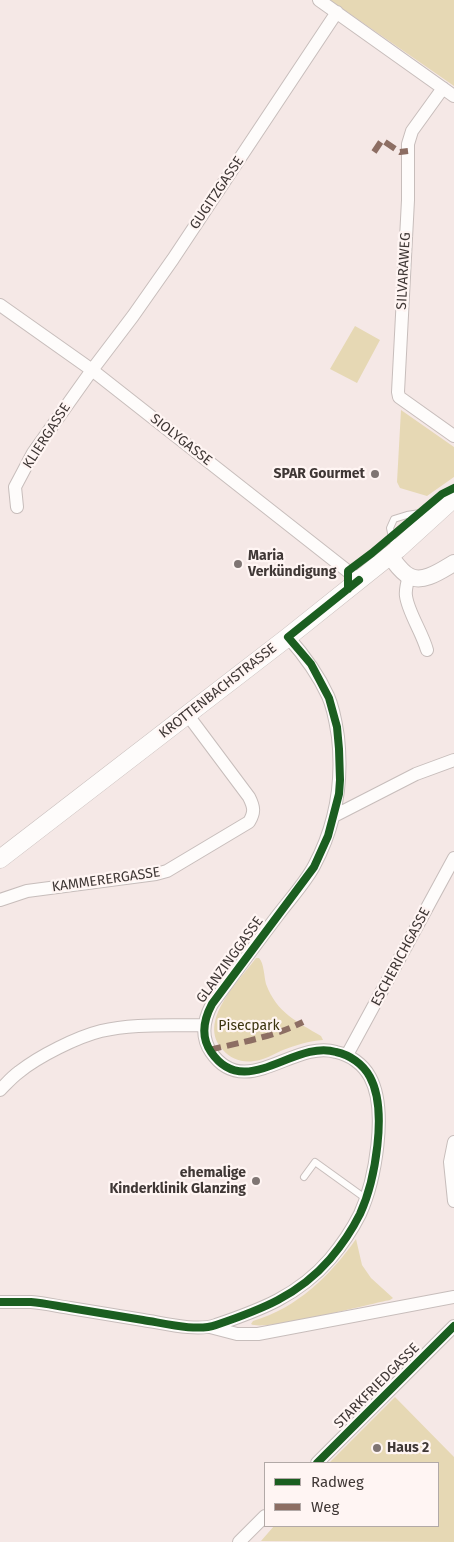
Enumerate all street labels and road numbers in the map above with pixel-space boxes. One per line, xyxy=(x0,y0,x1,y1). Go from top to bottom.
street label: GUGITZGASSE xyxy=(186,153,248,233)
street label: SILVARAWEG xyxy=(394,232,414,310)
street label: KLIERGASSE xyxy=(20,400,74,472)
street label: SIOLYGASSE xyxy=(147,411,215,469)
street label: KROTTENBACHSTRASSE xyxy=(156,640,280,742)
street label: KAMMERERGASSE xyxy=(51,864,161,896)
street label: ESCHERICHGASSE xyxy=(368,905,434,1009)
street label: GLANZINGGASSE xyxy=(193,914,267,1006)
street label: STARKFRIEDGASSE xyxy=(331,1340,423,1432)

